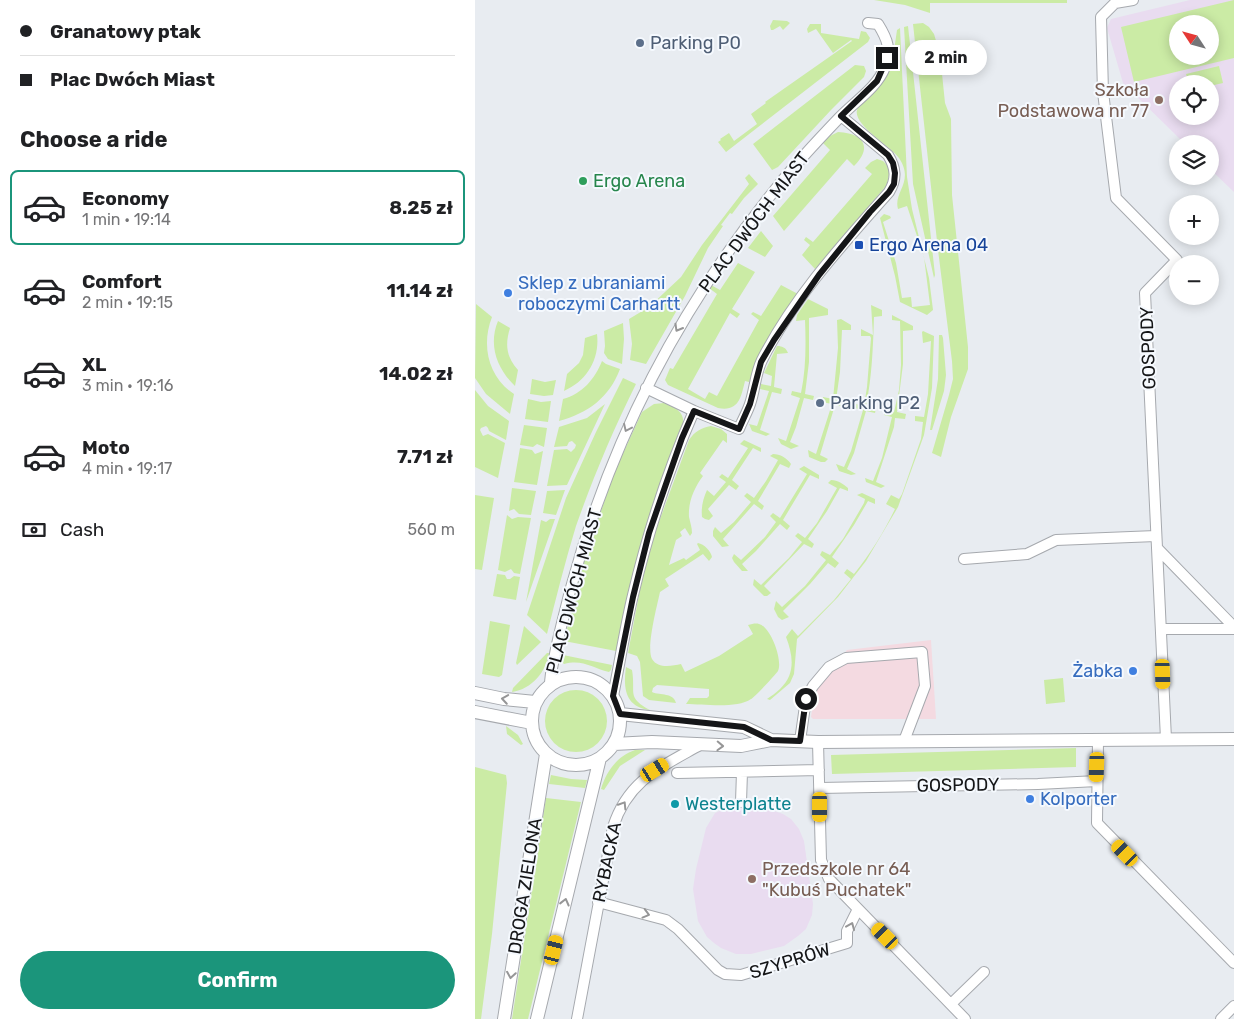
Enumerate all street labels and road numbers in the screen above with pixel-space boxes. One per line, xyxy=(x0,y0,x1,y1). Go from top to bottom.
street label: PLAC DWÓCH MIAST xyxy=(694,147,814,297)
street label: GOSPODY xyxy=(1136,306,1160,390)
street label: PLAC DWÓCH MIAST xyxy=(541,506,607,676)
street label: GOSPODY xyxy=(916,773,1000,797)
street label: DROGA ZIELONA xyxy=(503,816,547,956)
street label: RYBACKA xyxy=(588,820,626,904)
street label: SZYPRÓW xyxy=(747,938,833,984)

